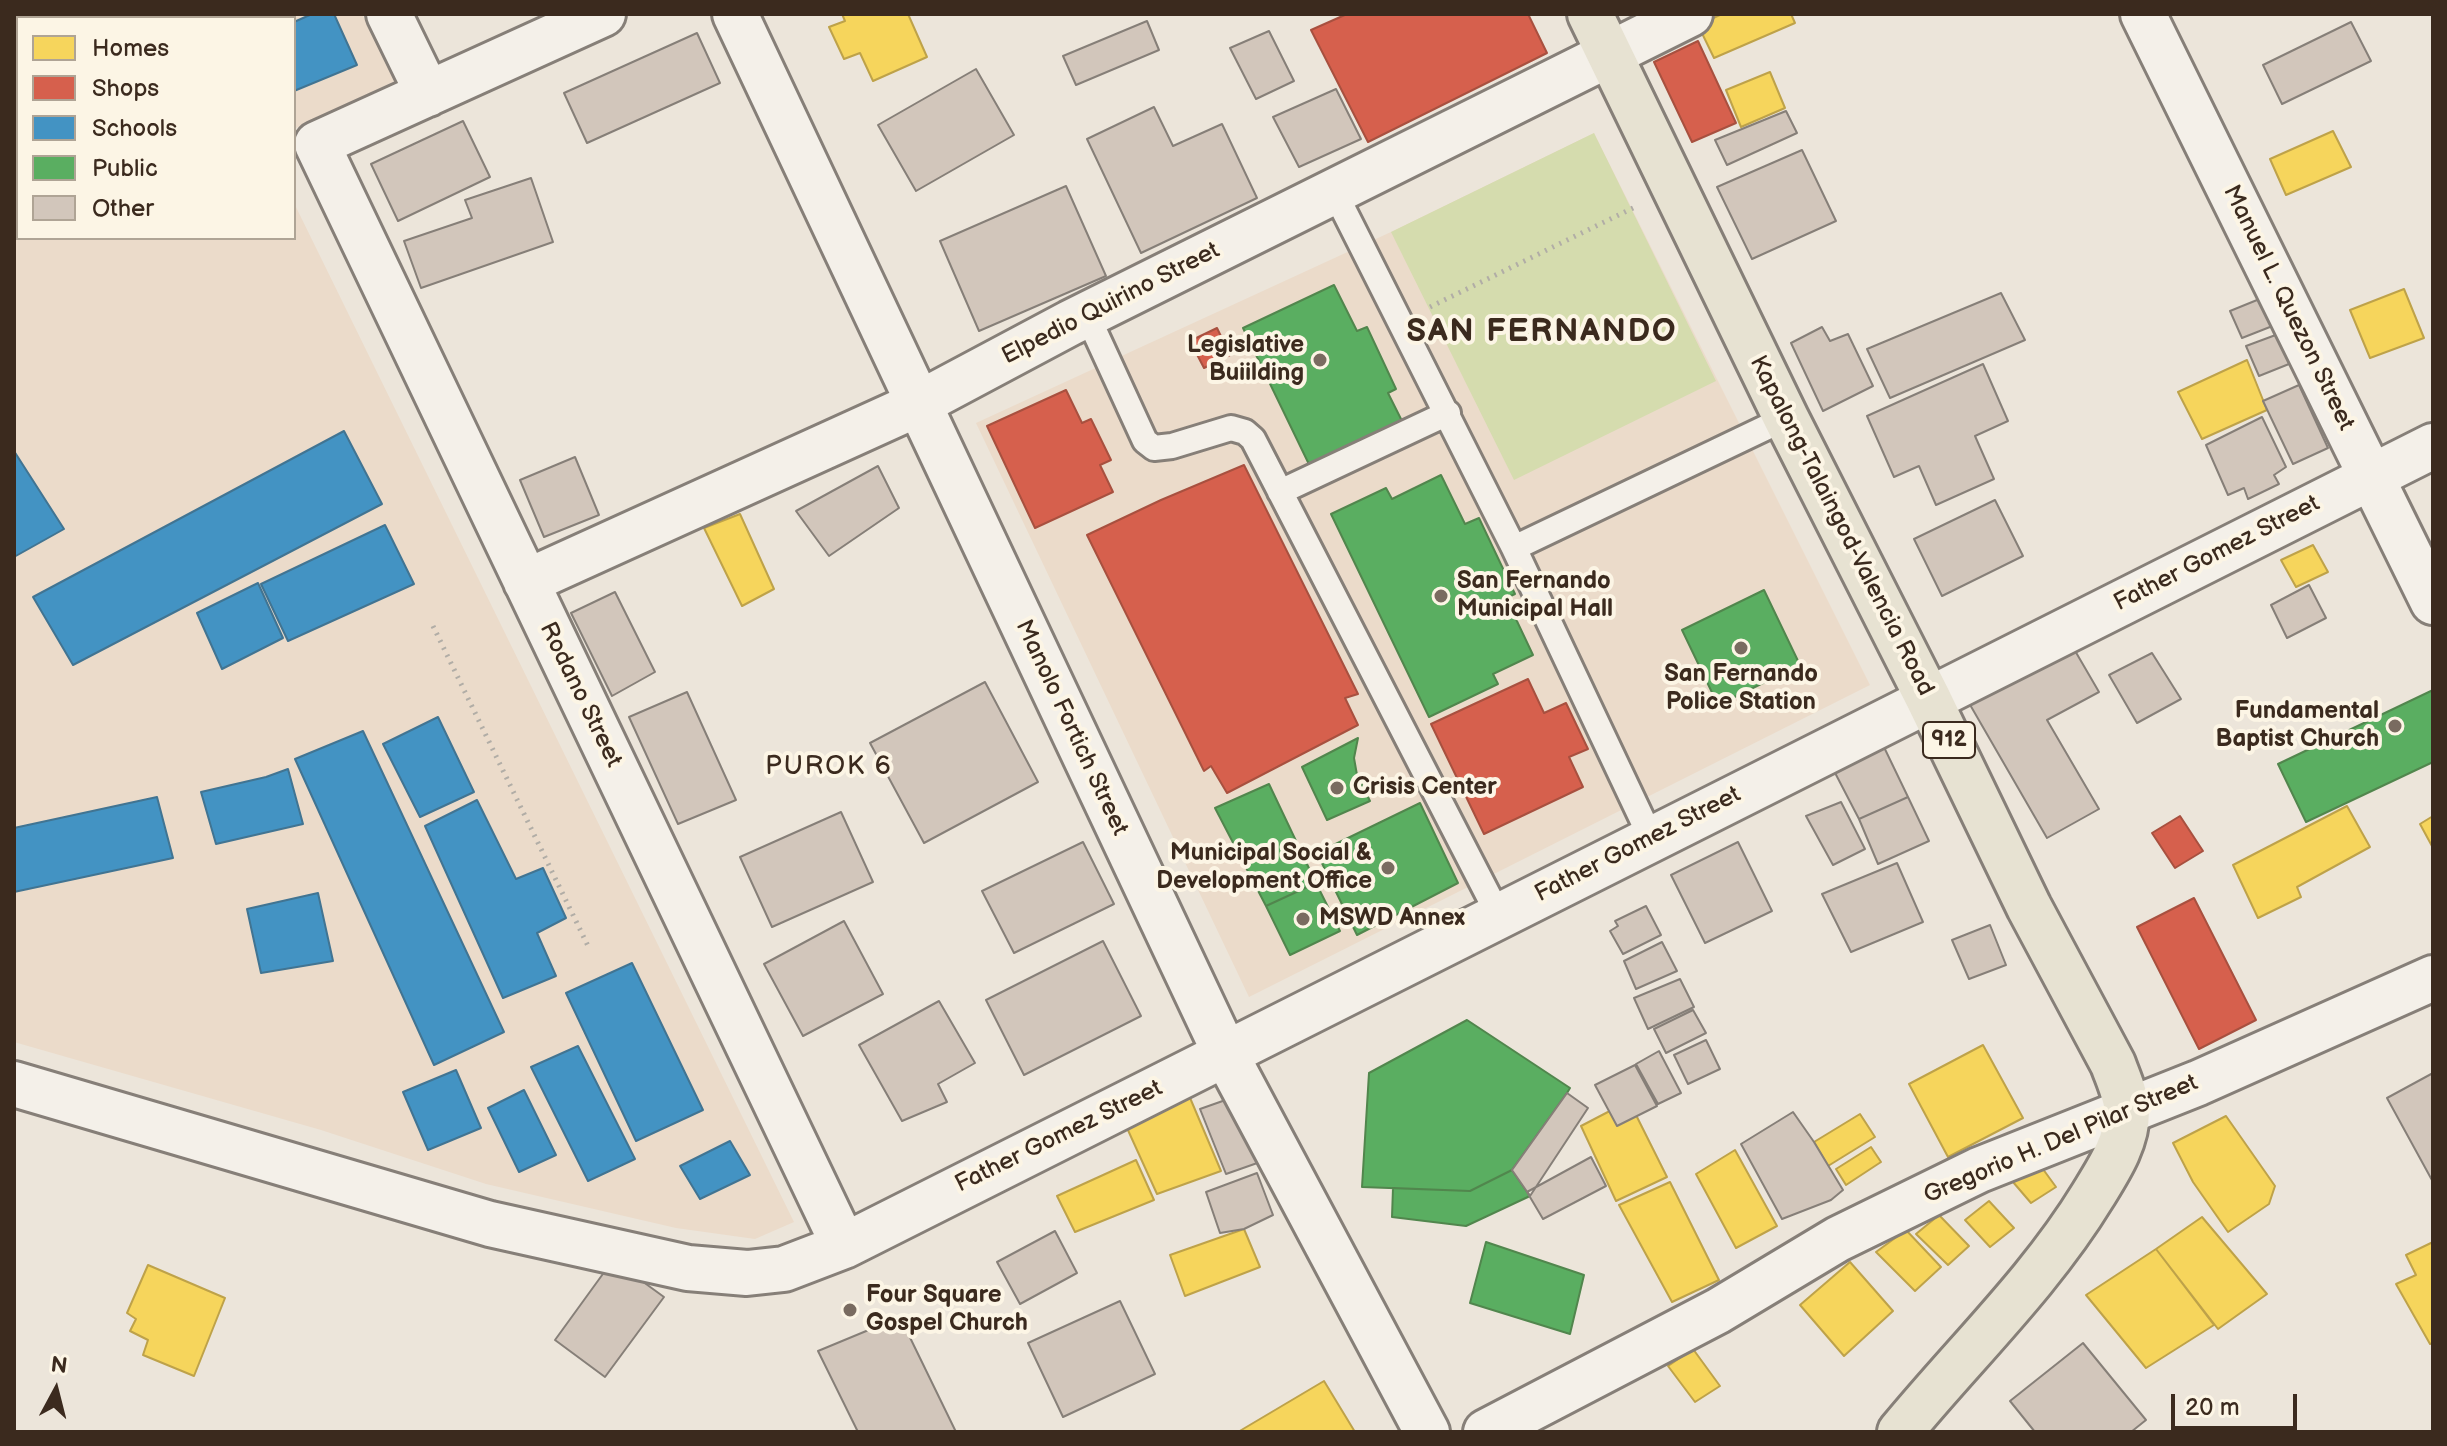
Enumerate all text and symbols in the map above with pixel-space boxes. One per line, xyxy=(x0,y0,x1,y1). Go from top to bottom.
legend xyxy=(16,16,296,240)
text: Homes xyxy=(92,34,169,63)
text: Shops xyxy=(92,74,159,103)
text: Schools xyxy=(92,114,177,143)
text: Public xyxy=(92,154,158,183)
street label: Manuel L. Quezon Street xyxy=(2216,181,2360,435)
text: Other xyxy=(92,194,154,223)
street label: Elpedio Quirino Street xyxy=(997,237,1225,371)
district label: SAN FERNANDO xyxy=(1406,314,1678,352)
place label: Legislative Buiilding xyxy=(1187,332,1304,388)
marker: Legislative Buiilding xyxy=(1311,351,1329,369)
street label: Kapalong-Talaingod-Valencia Road xyxy=(1742,351,1940,701)
street label: Father Gomez Street xyxy=(2109,490,2325,618)
place label: San Fernando Municipal Hall xyxy=(1457,568,1613,624)
marker: San Fernando Municipal Hall xyxy=(1432,587,1450,605)
street label: Manolo Fortich Street xyxy=(1008,616,1134,840)
street label: Rodano Street xyxy=(533,618,627,772)
marker: San Fernando Police Station xyxy=(1732,639,1750,657)
place label: San Fernando Police Station xyxy=(1664,661,1818,717)
place label: Fundamental Baptist Church xyxy=(2216,698,2379,754)
marker: Fundamental Baptist Church xyxy=(2386,717,2404,735)
road number: 912 xyxy=(1923,722,1975,758)
district label: PUROK 6 xyxy=(765,751,893,783)
place label: Crisis Center xyxy=(1353,774,1497,802)
marker: Crisis Center xyxy=(1328,779,1346,797)
street label: Father Gomez Street xyxy=(1530,781,1746,909)
place label: Municipal Social & Development Office xyxy=(1156,840,1372,896)
marker: Municipal Social & Development Office xyxy=(1379,859,1397,877)
place label: MSWD Annex xyxy=(1319,905,1465,933)
marker: MSWD Annex xyxy=(1294,910,1312,928)
street label: Gregorio H. Del Pilar Street xyxy=(1920,1069,2202,1211)
street label: Father Gomez Street xyxy=(951,1074,1167,1200)
place label: Four Square Gospel Church xyxy=(866,1282,1028,1338)
marker: Four Square Gospel Church xyxy=(841,1301,859,1319)
north arrow xyxy=(16,1350,96,1430)
text: N xyxy=(49,1351,69,1380)
scale bar xyxy=(2175,1378,2301,1428)
text: 20 m xyxy=(2185,1393,2240,1422)

